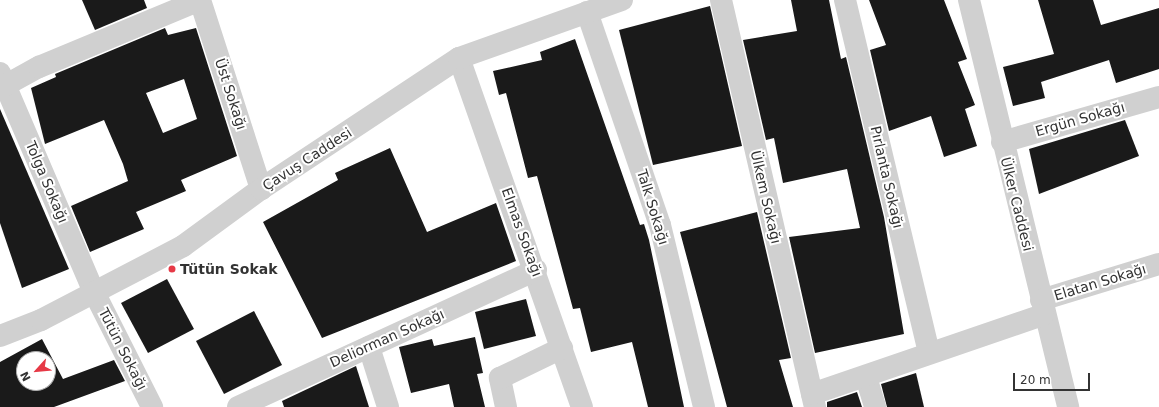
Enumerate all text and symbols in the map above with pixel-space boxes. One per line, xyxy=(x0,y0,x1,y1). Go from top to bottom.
street label: Üst Sokağı xyxy=(212,56,250,132)
street label: Ergün Sokağı xyxy=(1033,98,1127,140)
street label: Çavuş Caddesi xyxy=(259,124,355,194)
street label: Pırlanta Sokağı xyxy=(867,124,907,230)
street label: Tolga Sokağı xyxy=(22,139,72,225)
street label: Ülkem Sokağı xyxy=(747,149,785,245)
street label: Ülker Caddesi xyxy=(997,155,1037,253)
street label: Talk Sokağı xyxy=(634,167,672,247)
street label: Elmas Sokağı xyxy=(498,185,546,279)
street label: Elatan Sokağı xyxy=(1052,260,1148,304)
place label: Tütün Sokak xyxy=(180,261,277,277)
marker: Tütün Sokak xyxy=(167,264,177,274)
street label: Tütün Sokağı xyxy=(95,305,151,393)
street label: Deliorman Sokağı xyxy=(327,305,447,371)
north arrow xyxy=(16,351,56,391)
scale bar xyxy=(1015,365,1092,391)
text: N xyxy=(18,369,34,383)
text: 20 m xyxy=(1020,373,1051,387)

